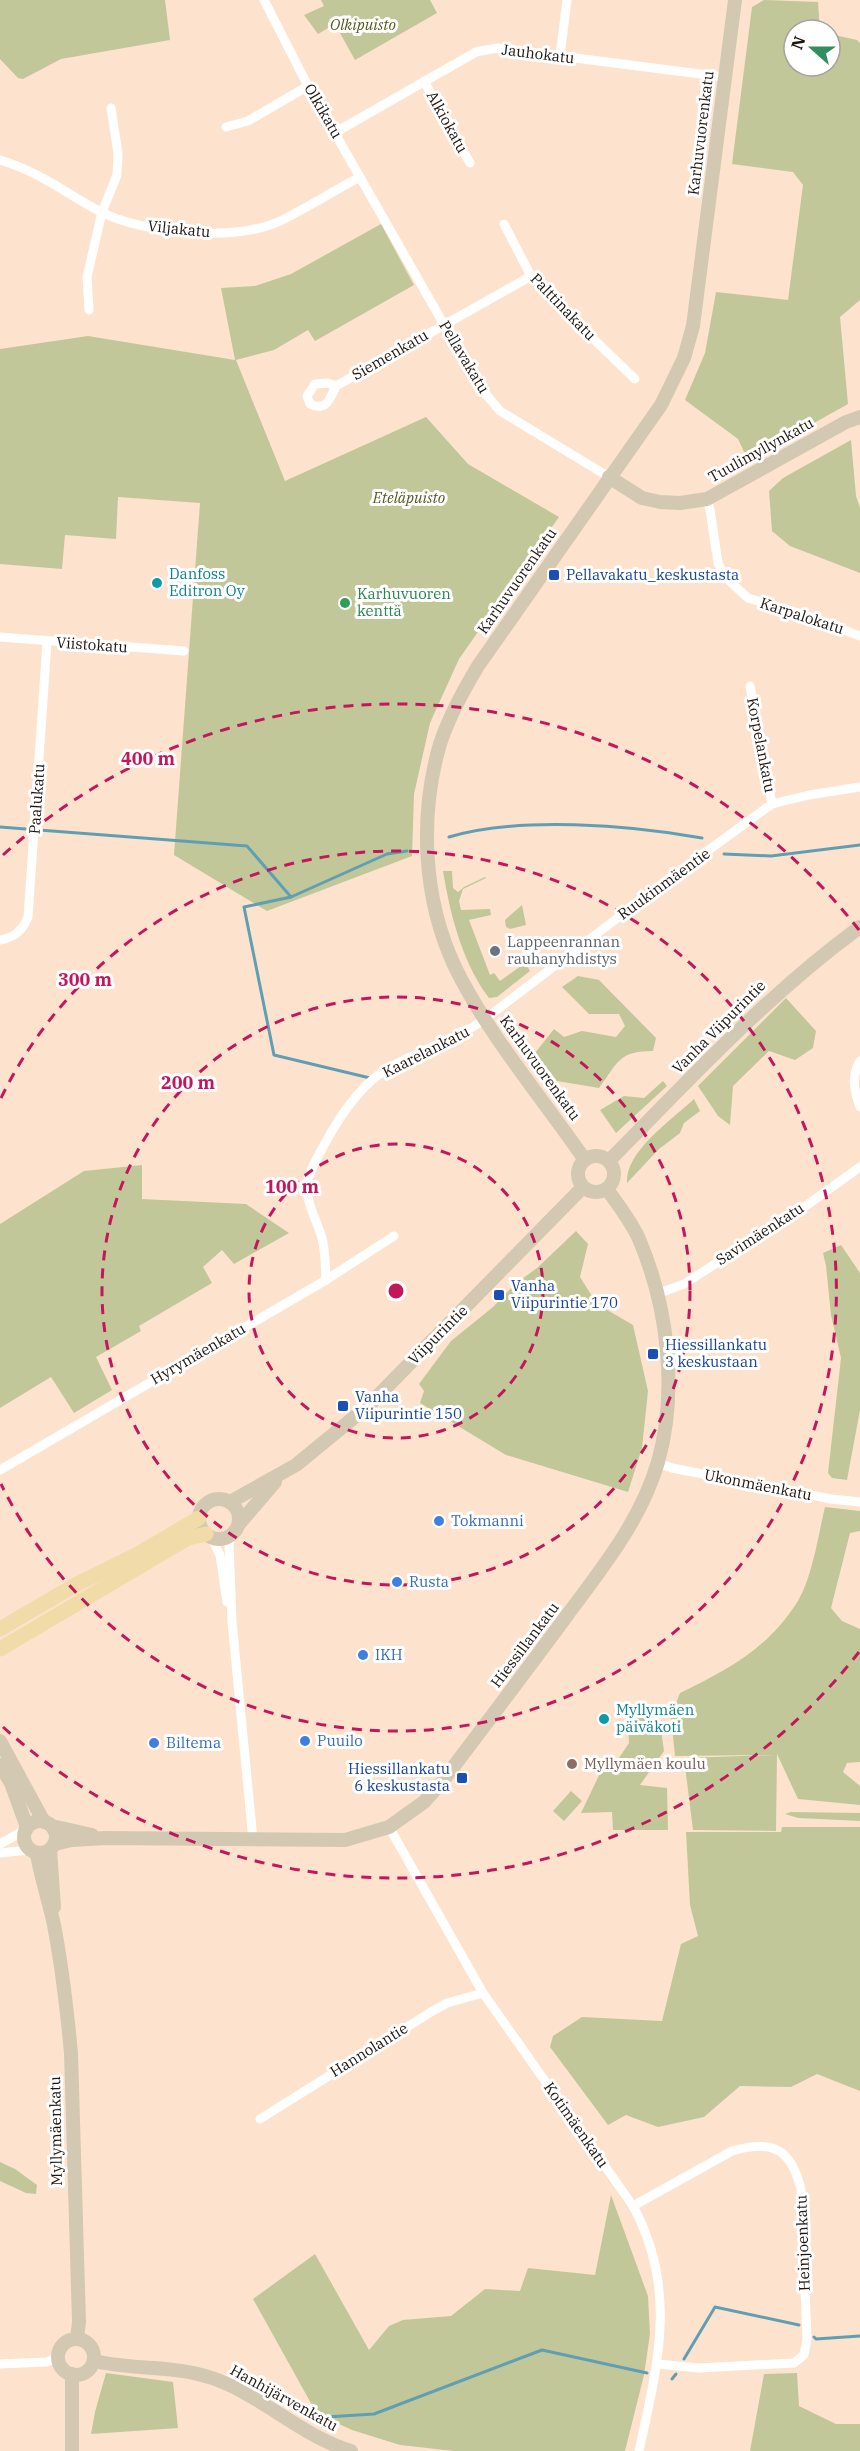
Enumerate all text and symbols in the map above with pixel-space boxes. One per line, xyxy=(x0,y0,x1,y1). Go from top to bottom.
park label: Olkipuisto xyxy=(330,15,396,34)
north arrow xyxy=(782,18,842,78)
text: N xyxy=(786,33,810,52)
street label: Jauhokatu xyxy=(500,40,576,67)
street label: Karhuvuorenkatu xyxy=(683,70,718,196)
street label: Olkikatu xyxy=(300,80,347,142)
street label: Alkiokatu xyxy=(423,87,472,156)
street label: Viljakatu xyxy=(147,216,211,241)
street label: Palttinakatu xyxy=(527,269,600,344)
street label: Pellavakatu xyxy=(435,317,494,397)
street label: Siemenkatu xyxy=(348,325,431,384)
street label: Tuulimyllynkatu xyxy=(705,413,817,486)
park label: Eteläpuisto xyxy=(372,488,445,507)
street label: Karhuvuorenkatu xyxy=(473,524,560,637)
place label: Danfoss Editron Oy xyxy=(169,564,245,600)
place label: Pellavakatu_keskustasta xyxy=(566,565,739,584)
marker: Pellavakatu_keskustasta xyxy=(547,568,561,582)
marker: Danfoss Editron Oy xyxy=(150,576,164,590)
place label: Karhuvuoren kenttä xyxy=(357,584,451,620)
street label: Karpalokatu xyxy=(758,593,847,638)
marker: Karhuvuoren kenttä xyxy=(338,596,352,610)
street label: Viistokatu xyxy=(56,633,128,656)
street label: Korpelankatu xyxy=(743,696,780,794)
text: 400 m xyxy=(121,747,176,770)
street label: Paalukatu xyxy=(25,763,48,835)
street label: Ruukinmäentie xyxy=(614,844,714,924)
place label: Lappeenrannan rauhanyhdistys xyxy=(507,932,621,968)
marker: Lappeenrannan rauhanyhdistys xyxy=(488,944,502,958)
text: 300 m xyxy=(58,968,113,991)
street label: Vanha Viipurintie xyxy=(668,976,769,1077)
street label: Karhuvuorenkatu xyxy=(496,1011,585,1124)
street label: Kaarelankatu xyxy=(379,1022,472,1082)
text: 200 m xyxy=(161,1071,216,1094)
text: 100 m xyxy=(265,1175,320,1198)
street label: Savimäenkatu xyxy=(712,1198,807,1269)
place label: Vanha Viipurintie 170 xyxy=(511,1276,618,1312)
centre of rings xyxy=(386,1281,406,1301)
marker: Vanha Viipurintie 170 xyxy=(492,1288,506,1302)
street label: Viipurintie xyxy=(404,1301,471,1368)
street label: Hyrymäenkatu xyxy=(147,1319,249,1388)
place label: Hiessillankatu 3 keskustaan xyxy=(665,1335,767,1371)
marker: Hiessillankatu 3 keskustaan xyxy=(646,1347,660,1361)
place label: Vanha Viipurintie 150 xyxy=(355,1387,462,1423)
marker: Vanha Viipurintie 150 xyxy=(336,1399,350,1413)
street label: Ukonmäenkatu xyxy=(703,1465,813,1504)
place label: Tokmanni xyxy=(451,1511,524,1530)
marker: Tokmanni xyxy=(432,1514,446,1528)
place label: Rusta xyxy=(409,1572,449,1591)
marker: Rusta xyxy=(390,1575,404,1589)
street label: Hiessillankatu xyxy=(486,1598,563,1691)
place label: IKH xyxy=(375,1645,403,1664)
marker: IKH xyxy=(356,1648,370,1662)
place label: Myllymäen päiväkoti xyxy=(616,1700,695,1736)
marker: Myllymäen päiväkoti xyxy=(597,1712,611,1726)
place label: Puuilo xyxy=(317,1731,363,1750)
place label: Biltema xyxy=(166,1733,221,1752)
marker: Puuilo xyxy=(298,1734,312,1748)
marker: Biltema xyxy=(147,1736,161,1750)
place label: Myllymäen koulu xyxy=(584,1754,706,1773)
marker: Myllymäen koulu xyxy=(565,1757,579,1771)
place label: Hiessillankatu 6 keskustasta xyxy=(348,1759,450,1795)
marker: Hiessillankatu 6 keskustasta xyxy=(455,1771,469,1785)
street label: Hannolantie xyxy=(326,2018,411,2081)
street label: Myllymäenkatu xyxy=(45,2076,66,2186)
street label: Kotimäenkatu xyxy=(540,2078,613,2171)
street label: Heinjoenkatu xyxy=(791,2195,814,2291)
street label: Hanhijärvenkatu xyxy=(227,2360,341,2435)

